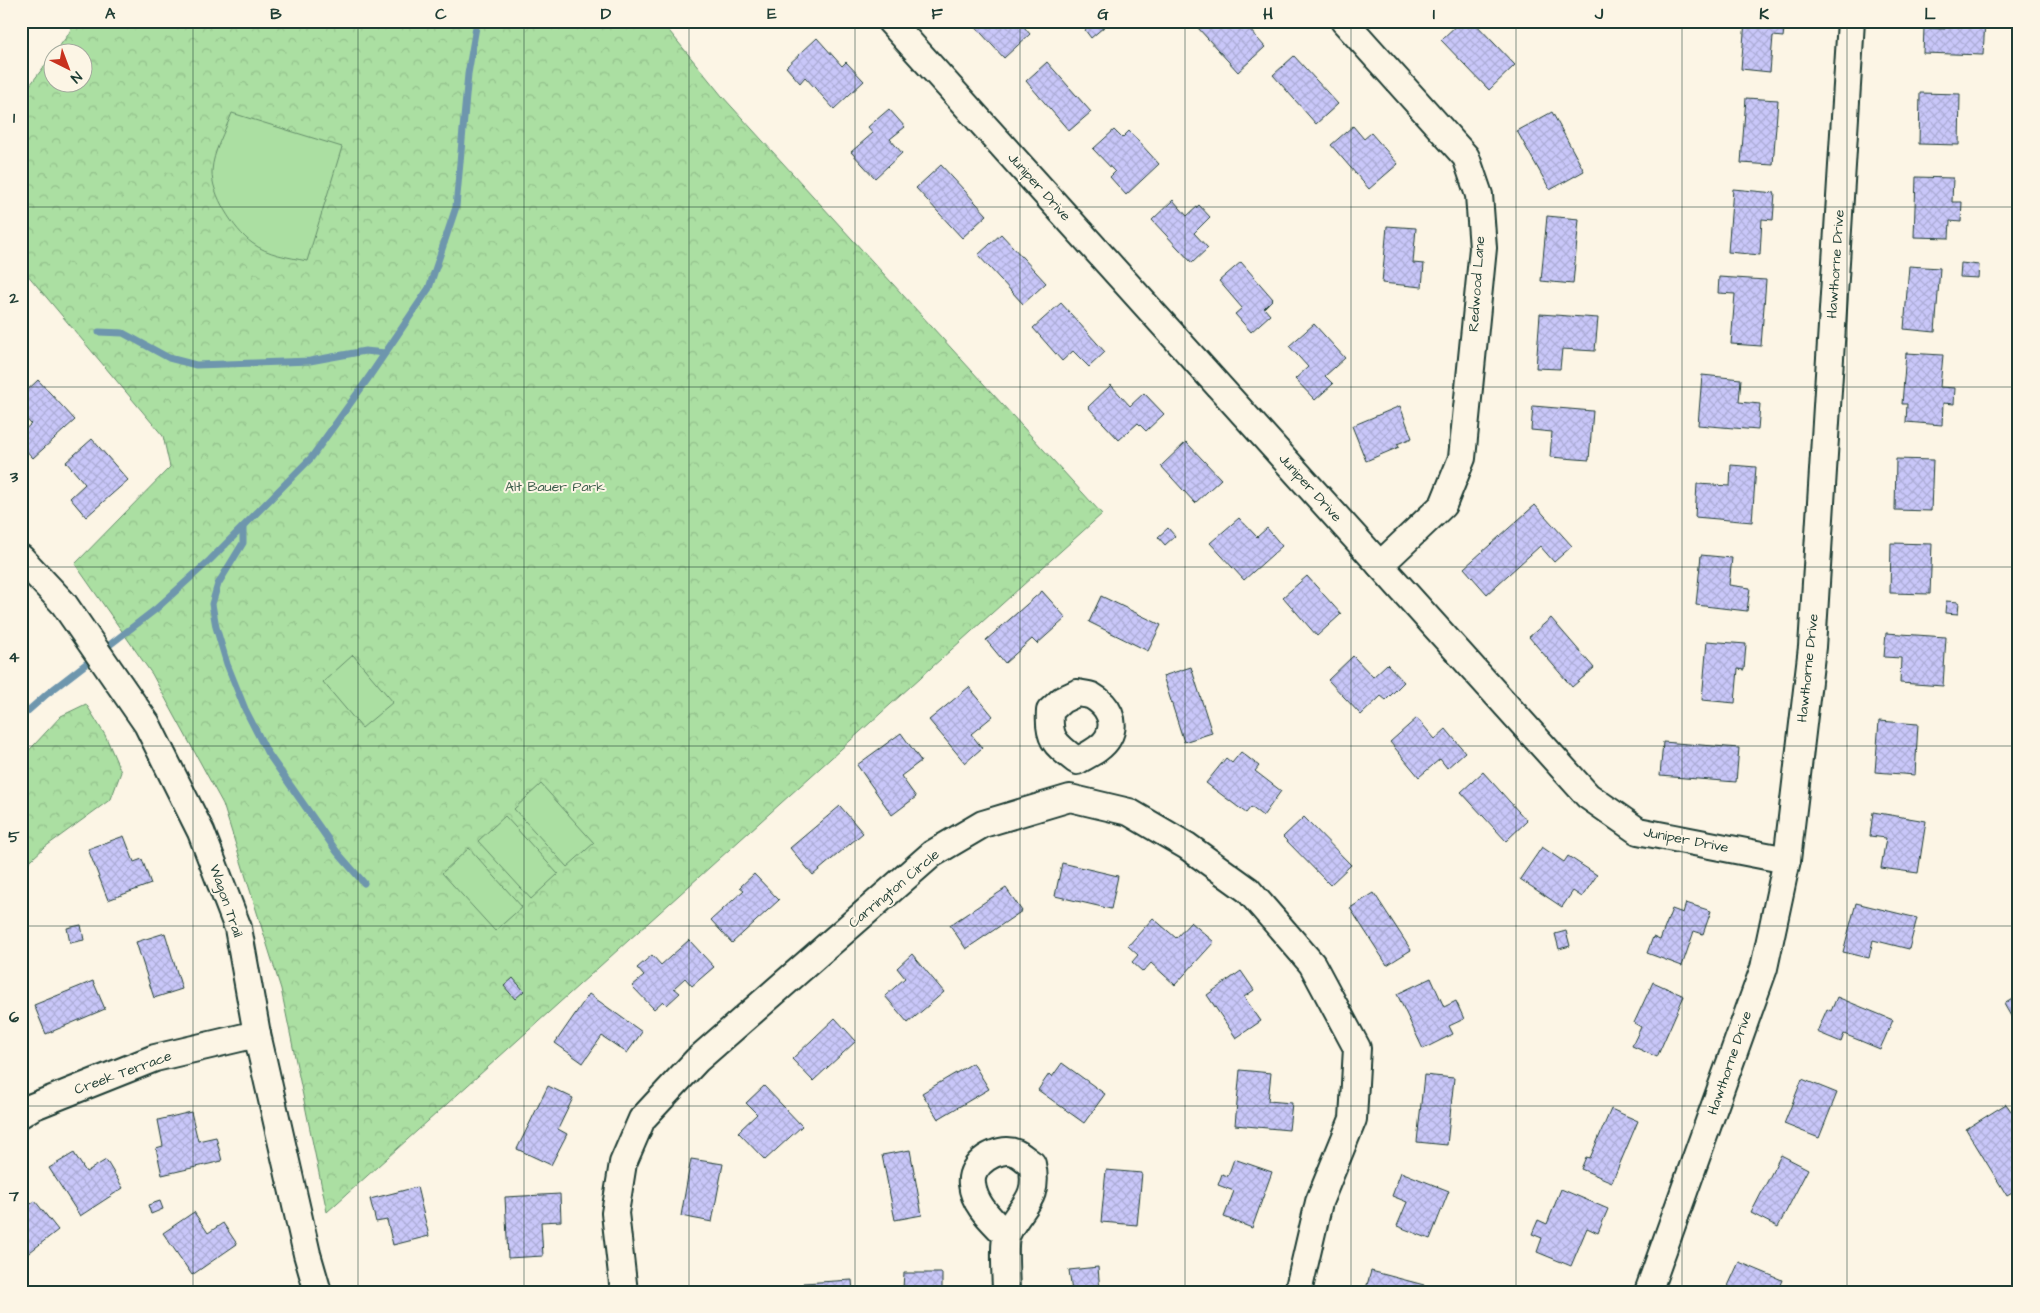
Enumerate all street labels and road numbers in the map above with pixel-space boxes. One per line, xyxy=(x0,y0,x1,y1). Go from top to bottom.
street label: Juniper Drive xyxy=(1003,148,1076,226)
street label: Hawthorne Drive xyxy=(1822,208,1850,319)
street label: Redwood Lane xyxy=(1464,235,1490,333)
street label: Juniper Drive xyxy=(1274,449,1347,527)
street label: Hawthorne Drive xyxy=(1792,612,1824,723)
street label: Juniper Drive xyxy=(1642,822,1731,858)
street label: Carrington Circle xyxy=(844,845,944,933)
street label: Wagon Trail xyxy=(204,862,248,940)
street label: Hawthorne Drive xyxy=(1703,1008,1757,1118)
street label: Creek Terrace xyxy=(72,1046,175,1100)

